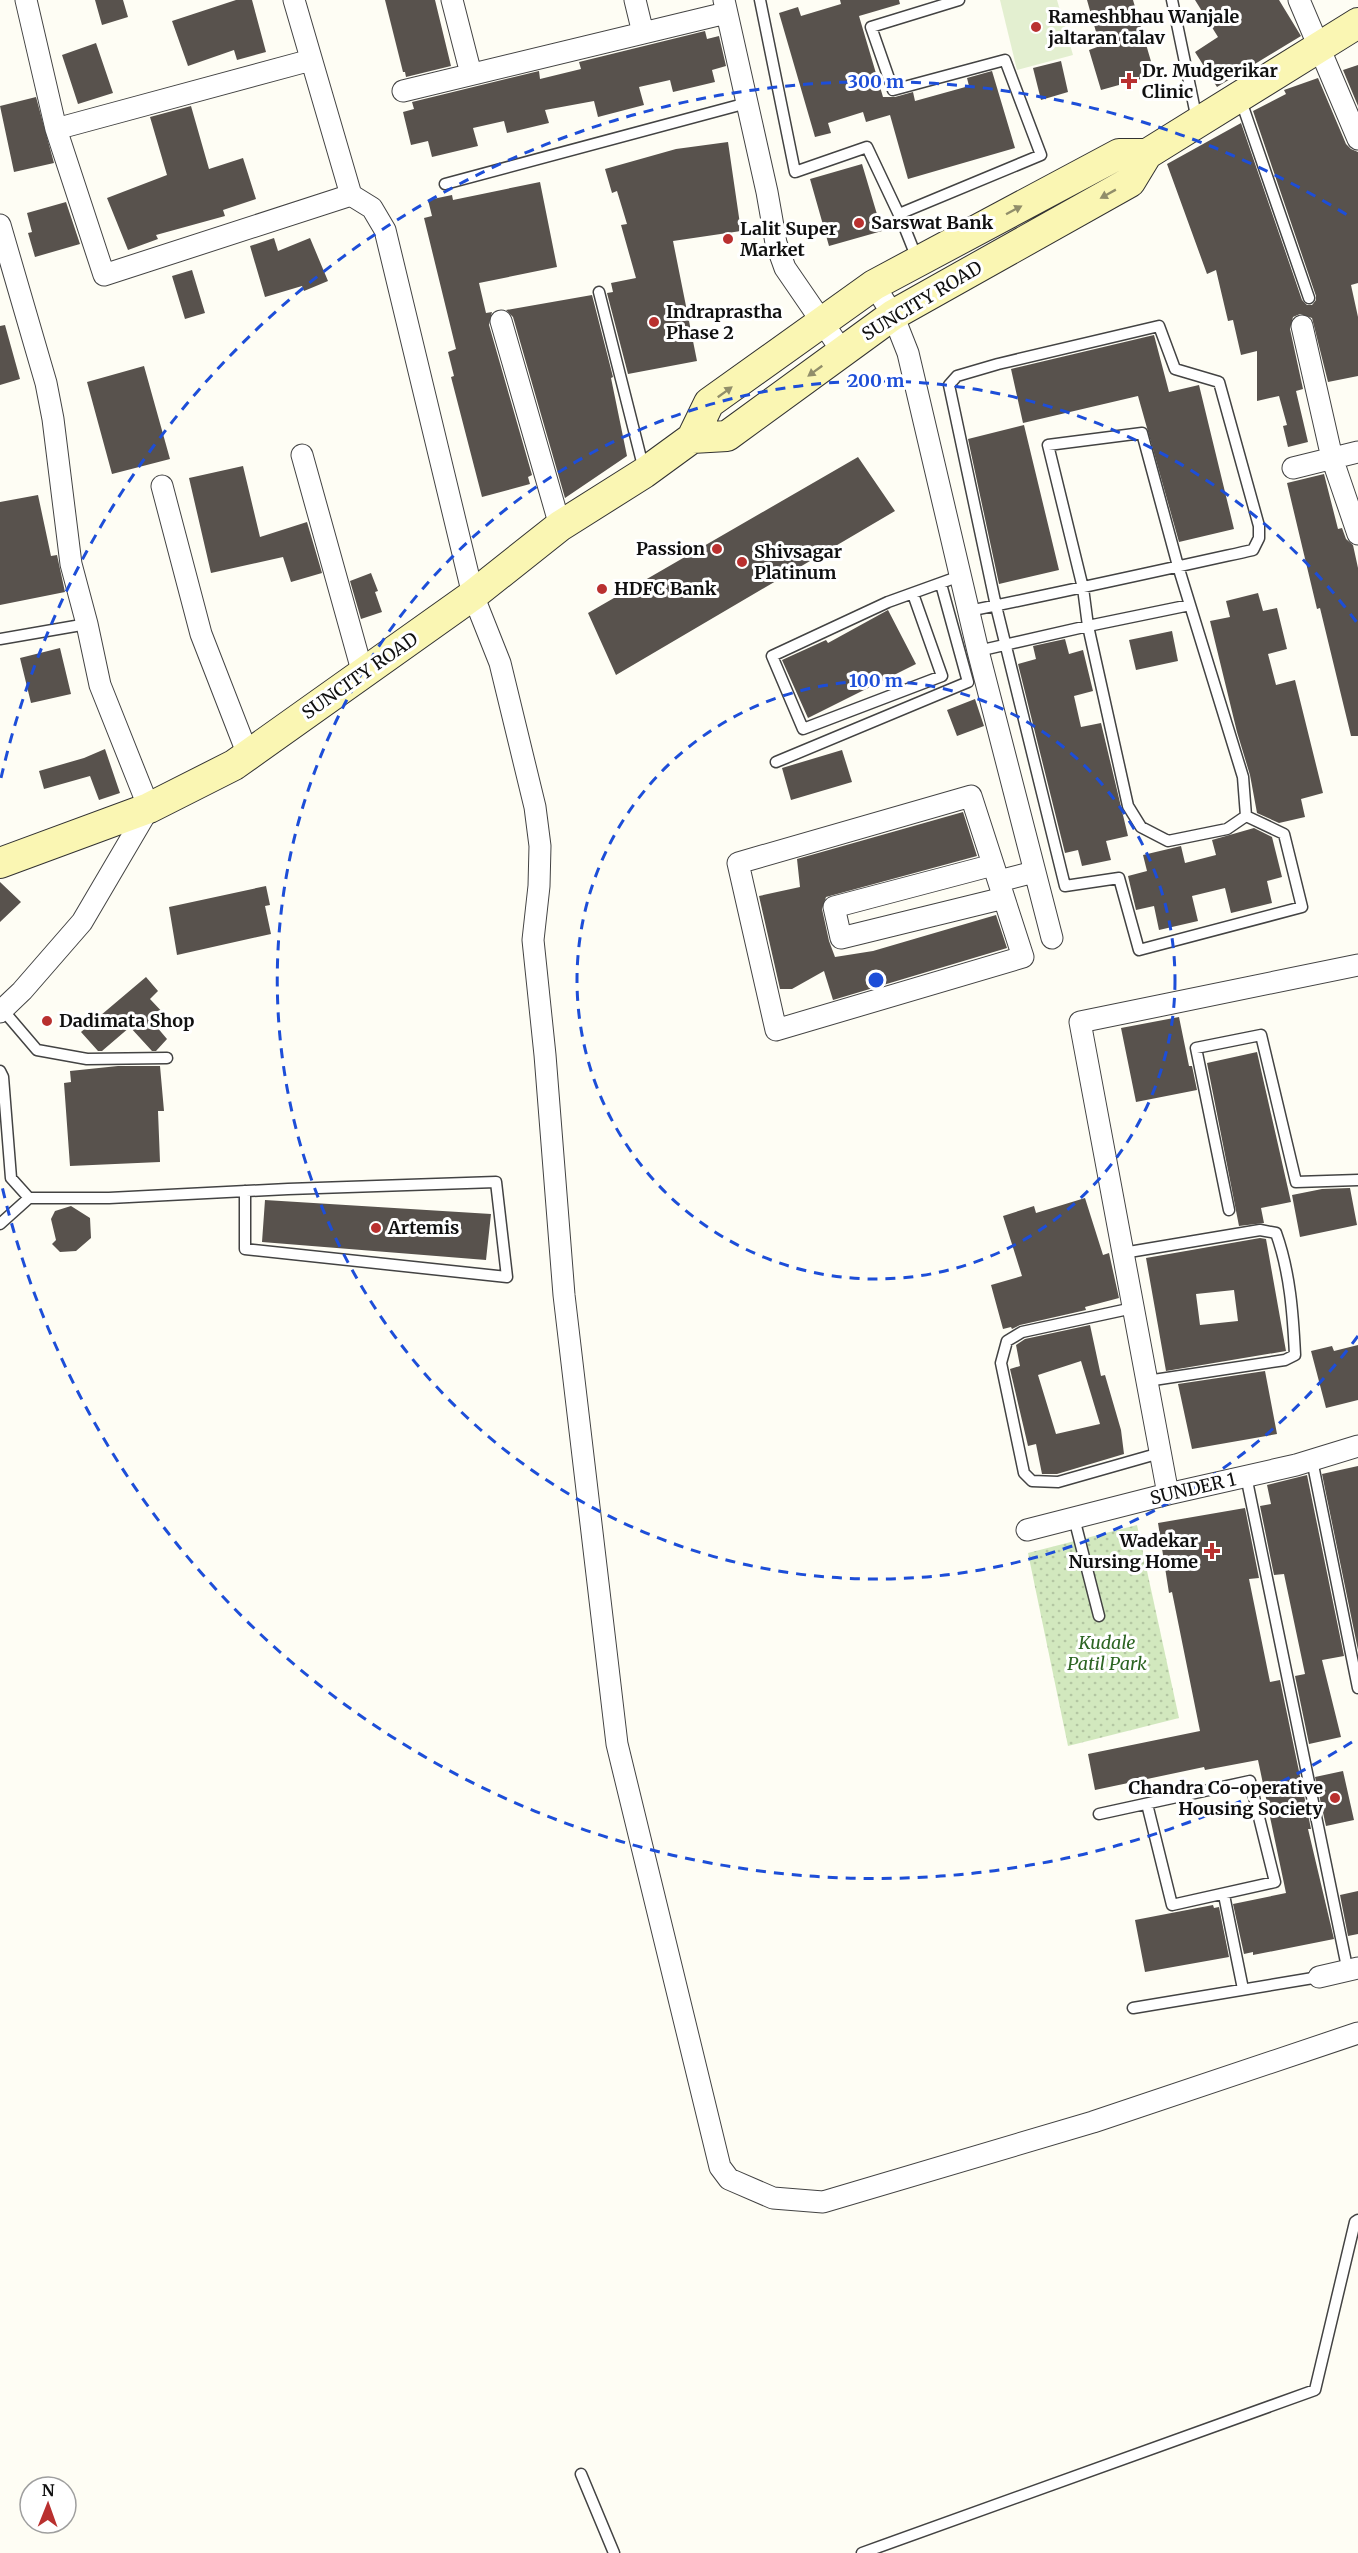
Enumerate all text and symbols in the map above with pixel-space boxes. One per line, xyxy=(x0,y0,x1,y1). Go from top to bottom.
place label: Rameshbhau Wanjale jaltaran talav xyxy=(1047,5,1239,49)
marker: Rameshbhau Wanjale jaltaran talav xyxy=(1029,20,1043,34)
place label: Dr. Mudgerikar Clinic xyxy=(1142,59,1278,103)
text: 300 m xyxy=(848,70,904,93)
marker: Dr. Mudgerikar Clinic xyxy=(1120,72,1138,90)
one-way arrow xyxy=(1099,189,1116,199)
one-way arrow xyxy=(1005,205,1022,215)
place label: Sarswat Bank xyxy=(871,211,994,234)
marker: Sarswat Bank xyxy=(852,216,866,230)
place label: Lalit Super Market xyxy=(740,217,837,261)
marker: Lalit Super Market xyxy=(721,232,735,246)
street label: SUNCITY ROAD xyxy=(857,256,986,346)
place label: Indraprastha Phase 2 xyxy=(666,300,782,344)
marker: Indraprastha Phase 2 xyxy=(647,315,661,329)
one-way arrow xyxy=(808,365,824,377)
text: 200 m xyxy=(848,369,904,392)
one-way arrow xyxy=(716,386,732,398)
place label: Passion xyxy=(636,537,705,560)
place label: Shivsagar Platinum xyxy=(754,540,842,584)
marker: Passion xyxy=(710,542,724,556)
marker: Shivsagar Platinum xyxy=(735,555,749,569)
place label: HDFC Bank xyxy=(614,577,717,600)
marker: HDFC Bank xyxy=(595,582,609,596)
street label: SUNCITY ROAD xyxy=(297,627,422,724)
text: 100 m xyxy=(849,669,903,692)
centre of rings xyxy=(866,970,886,990)
place label: Dadimata Shop xyxy=(59,1009,194,1032)
marker: Dadimata Shop xyxy=(40,1014,54,1028)
place label: Artemis xyxy=(387,1216,459,1239)
marker: Artemis xyxy=(369,1221,383,1235)
street label: SUNDER 1 xyxy=(1148,1467,1238,1510)
place label: Wadekar Nursing Home xyxy=(1069,1529,1198,1573)
marker: Wadekar Nursing Home xyxy=(1203,1542,1221,1560)
park label: Kudale Patil Park xyxy=(1067,1631,1147,1675)
place label: Chandra Co-operative Housing Society xyxy=(1128,1776,1323,1820)
marker: Chandra Co-operative Housing Society xyxy=(1328,1791,1342,1805)
north arrow xyxy=(18,2475,78,2535)
text: N xyxy=(42,2480,55,2500)

